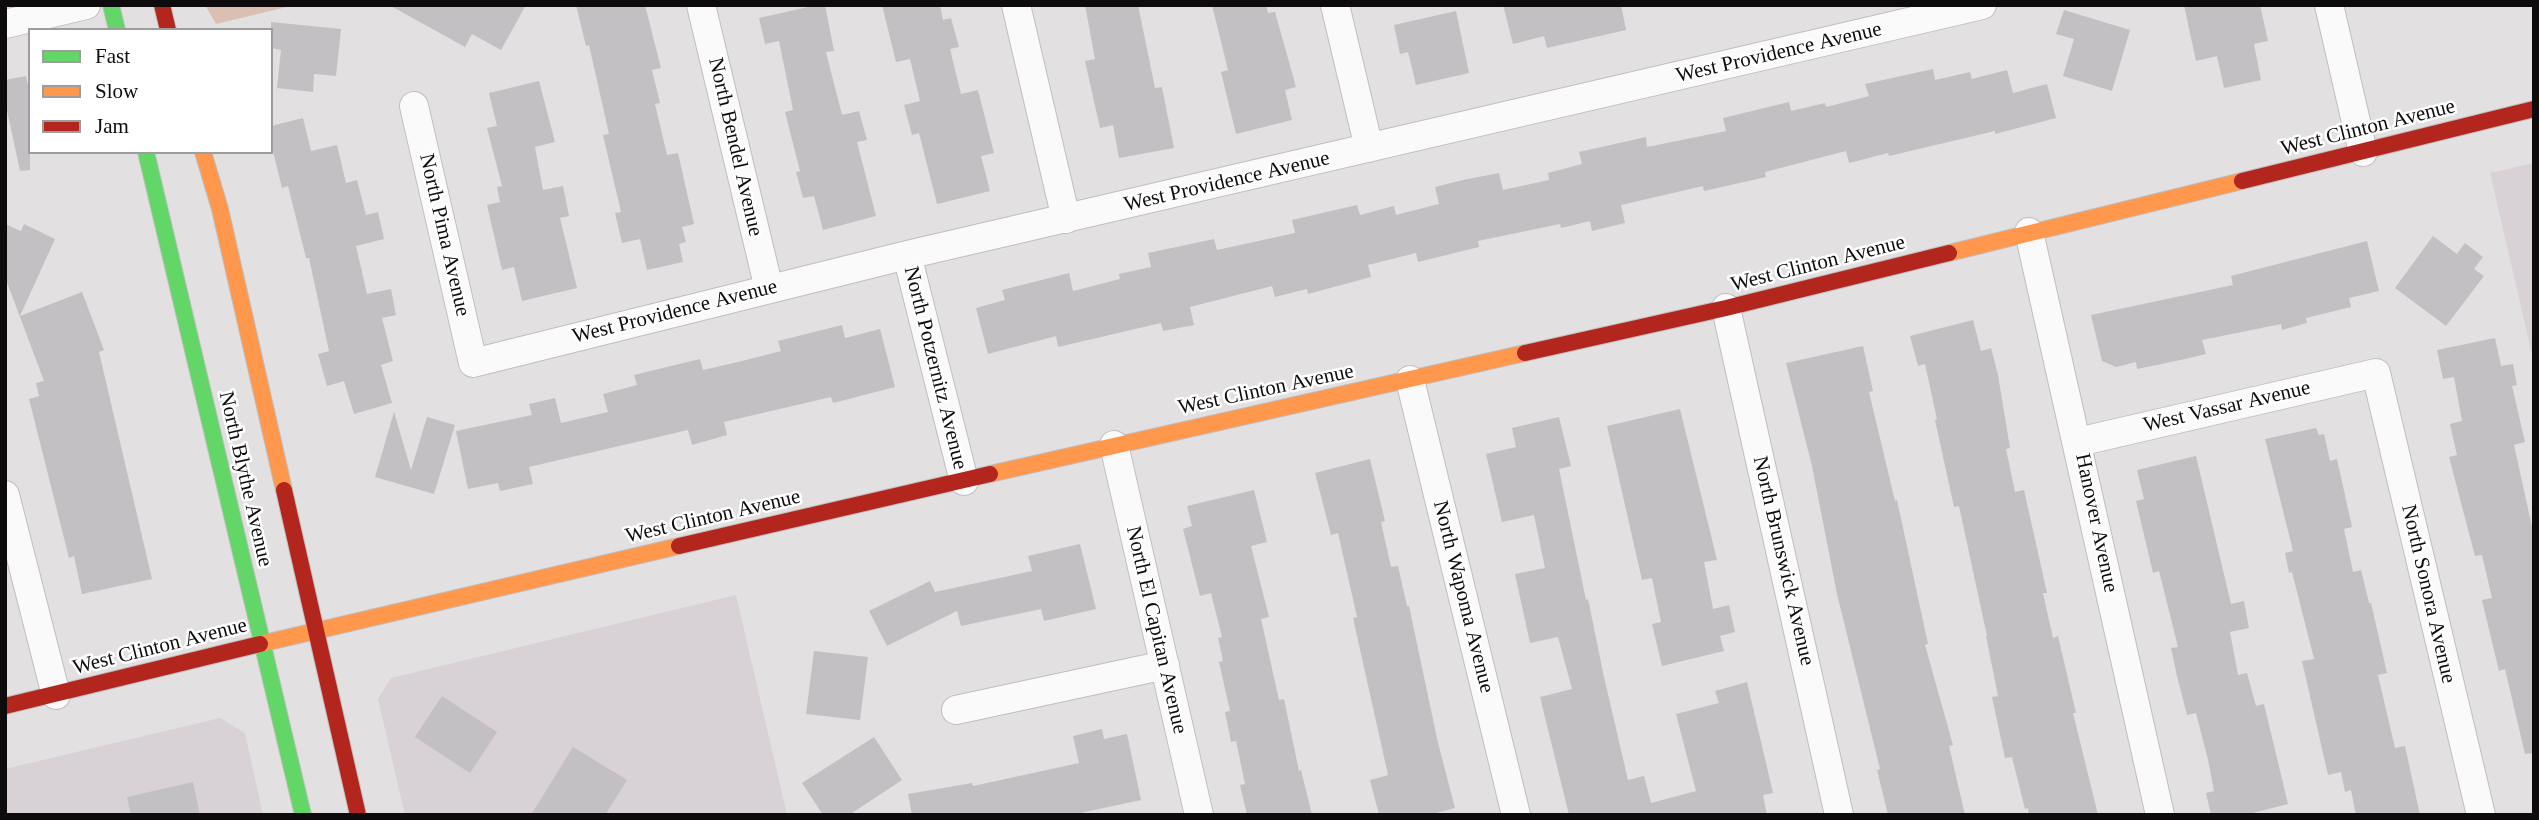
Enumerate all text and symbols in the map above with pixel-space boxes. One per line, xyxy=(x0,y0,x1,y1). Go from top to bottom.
street label: West Providence Avenue xyxy=(1674,17,1884,89)
legend xyxy=(28,28,273,154)
text: Fast xyxy=(95,44,130,68)
street label: North Bendel Avenue xyxy=(702,55,768,239)
text: Slow xyxy=(95,79,138,103)
street label: West Clinton Avenue xyxy=(2278,94,2458,162)
text: Jam xyxy=(95,114,129,138)
street label: West Providence Avenue xyxy=(1122,146,1332,218)
street label: North Pima Avenue xyxy=(413,151,475,319)
street label: West Clinton Avenue xyxy=(1728,230,1908,298)
street label: North Potzernitz Avenue xyxy=(898,264,972,472)
street label: West Providence Avenue xyxy=(570,274,780,350)
street label: West Clinton Avenue xyxy=(1176,359,1356,421)
street label: West Vassar Avenue xyxy=(2141,376,2313,438)
street label: North Blythe Avenue xyxy=(213,389,277,569)
street label: Hanover Avenue xyxy=(2069,451,2123,595)
street label: North Brunswick Avenue xyxy=(1747,454,1819,668)
street label: West Clinton Avenue xyxy=(623,485,803,549)
street label: North Wapoma Avenue xyxy=(1427,498,1499,696)
street label: North Sonora Avenue xyxy=(2395,502,2461,686)
street label: North El Capitan Avenue xyxy=(1120,524,1192,736)
street label: West Clinton Avenue xyxy=(70,613,250,681)

